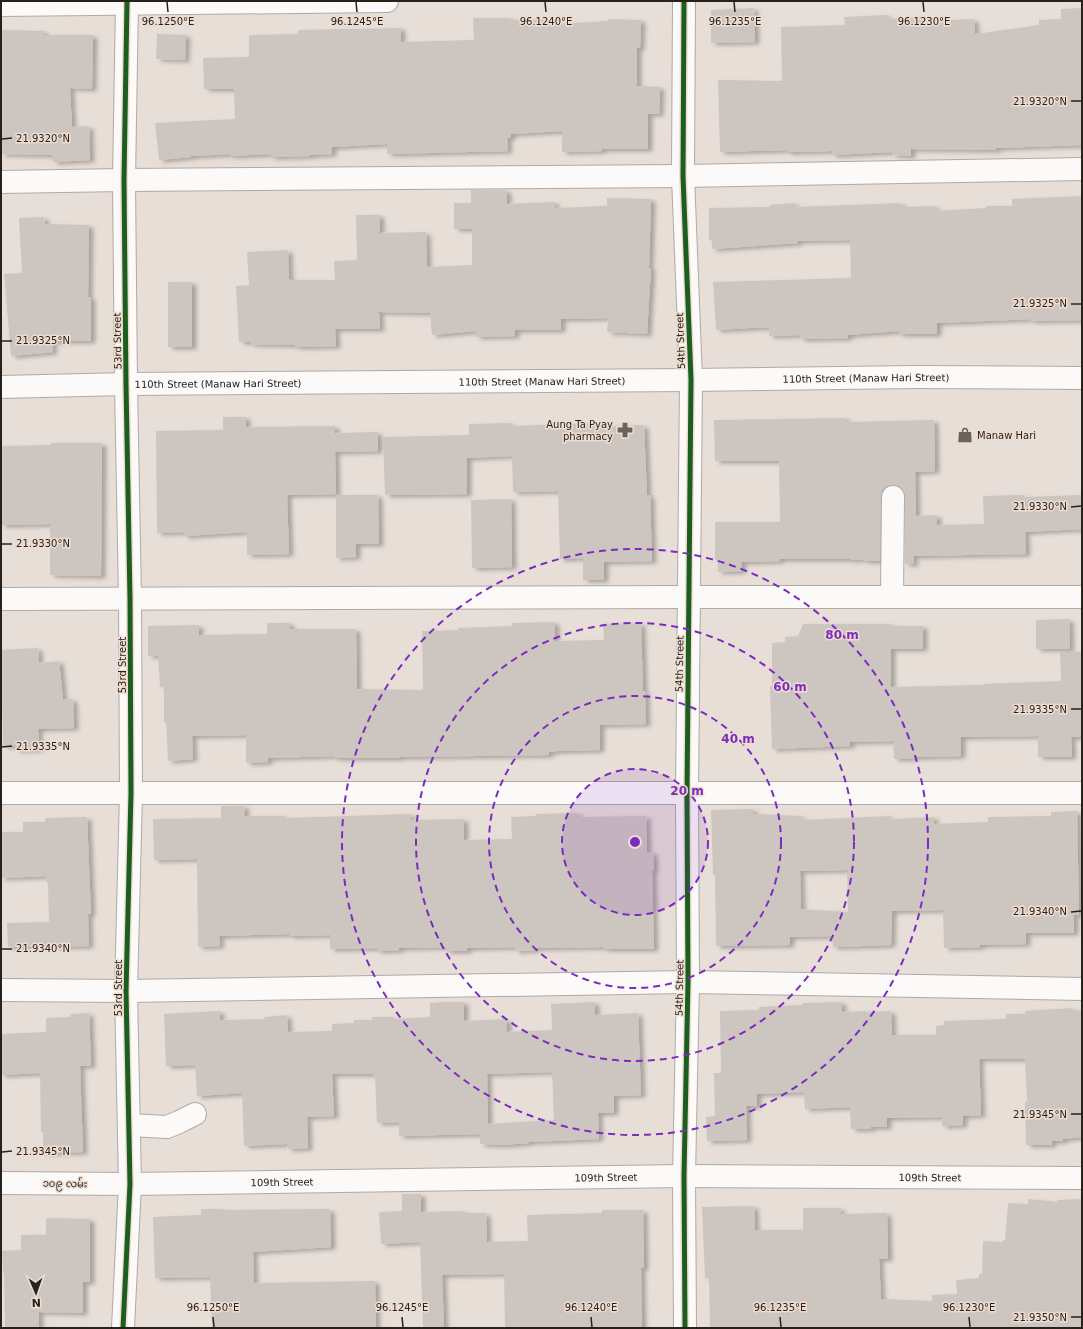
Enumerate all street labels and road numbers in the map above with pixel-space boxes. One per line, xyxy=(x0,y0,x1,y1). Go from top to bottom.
street label: 54th Street xyxy=(674,312,687,369)
street label: 53rd Street xyxy=(112,313,123,369)
street label: 110th Street (Manaw Hari Street) xyxy=(782,372,949,385)
street label: 110th Street (Manaw Hari Street) xyxy=(459,375,626,388)
street label: 110th Street (Manaw Hari Street) xyxy=(135,378,302,390)
street label: 54th Street xyxy=(674,636,685,692)
street label: 53rd Street xyxy=(117,637,128,693)
street label: 53rd Street xyxy=(113,960,124,1016)
street label: 54th Street xyxy=(674,960,685,1016)
street label: 109th Street xyxy=(574,1172,638,1184)
street label: 109th Street xyxy=(898,1172,962,1183)
street label: ၁၀၉ လမ်း xyxy=(43,1176,87,1192)
street label: 109th Street xyxy=(250,1176,314,1188)

